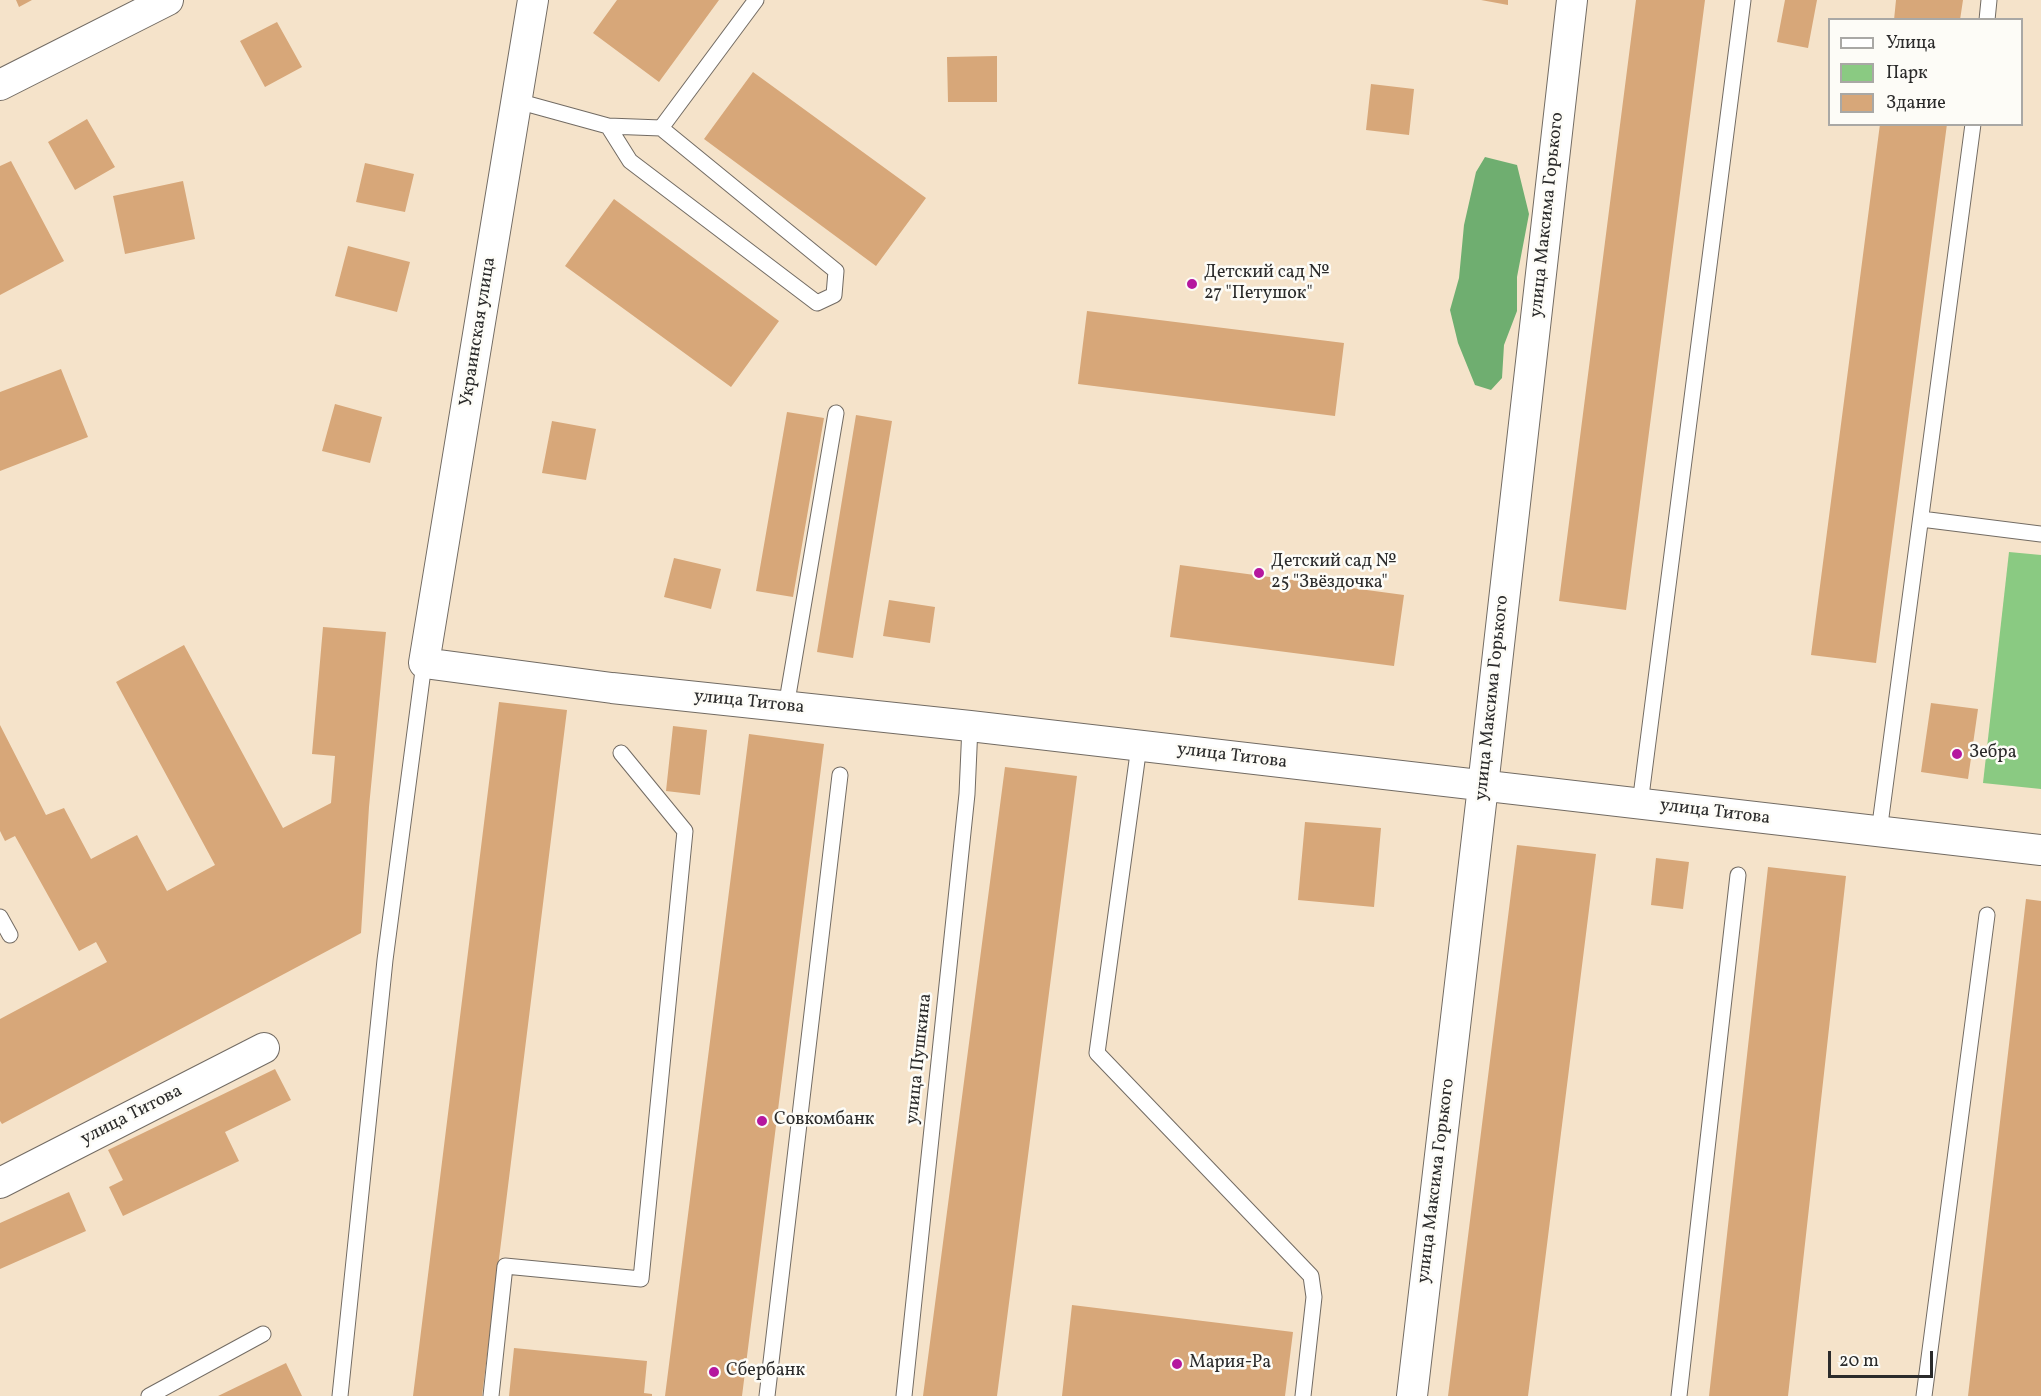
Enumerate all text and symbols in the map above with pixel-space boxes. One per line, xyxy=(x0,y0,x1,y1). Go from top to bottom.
legend xyxy=(1828,18,2023,126)
text: Улица xyxy=(1886,31,1936,56)
text: Парк xyxy=(1886,61,1928,86)
text: Здание xyxy=(1886,91,1946,116)
street label: улица Максима Горького xyxy=(1526,111,1570,319)
street label: Украинская улица xyxy=(457,256,501,408)
place label: Детский сад № 27 "Петушок" xyxy=(1204,263,1329,306)
marker: Детский сад № 27 "Петушок" xyxy=(1185,277,1199,291)
place label: Детский сад № 25 "Звёздочка" xyxy=(1271,552,1396,594)
marker: Детский сад № 25 "Звёздочка" xyxy=(1252,566,1266,580)
street label: улица Максима Горького xyxy=(1471,594,1515,802)
street label: улица Титова xyxy=(693,686,805,720)
street label: улица Титова xyxy=(1176,740,1288,774)
place label: Зебра xyxy=(1969,743,2017,765)
marker: Зебра xyxy=(1950,747,1964,761)
street label: улица Титова xyxy=(1659,796,1771,830)
street label: улица Пушкина xyxy=(902,992,938,1126)
street label: улица Максима Горького xyxy=(1414,1077,1460,1285)
street label: улица Титова xyxy=(78,1081,186,1151)
place label: Совкомбанк xyxy=(774,1110,874,1132)
marker: Совкомбанк xyxy=(755,1114,769,1128)
scale bar xyxy=(1831,1339,1936,1377)
text: 20 m xyxy=(1839,1349,1879,1374)
place label: Мария-Ра xyxy=(1189,1353,1271,1375)
marker: Мария-Ра xyxy=(1170,1357,1184,1371)
place label: Сбербанк xyxy=(726,1361,805,1383)
marker: Сбербанк xyxy=(707,1365,721,1379)

